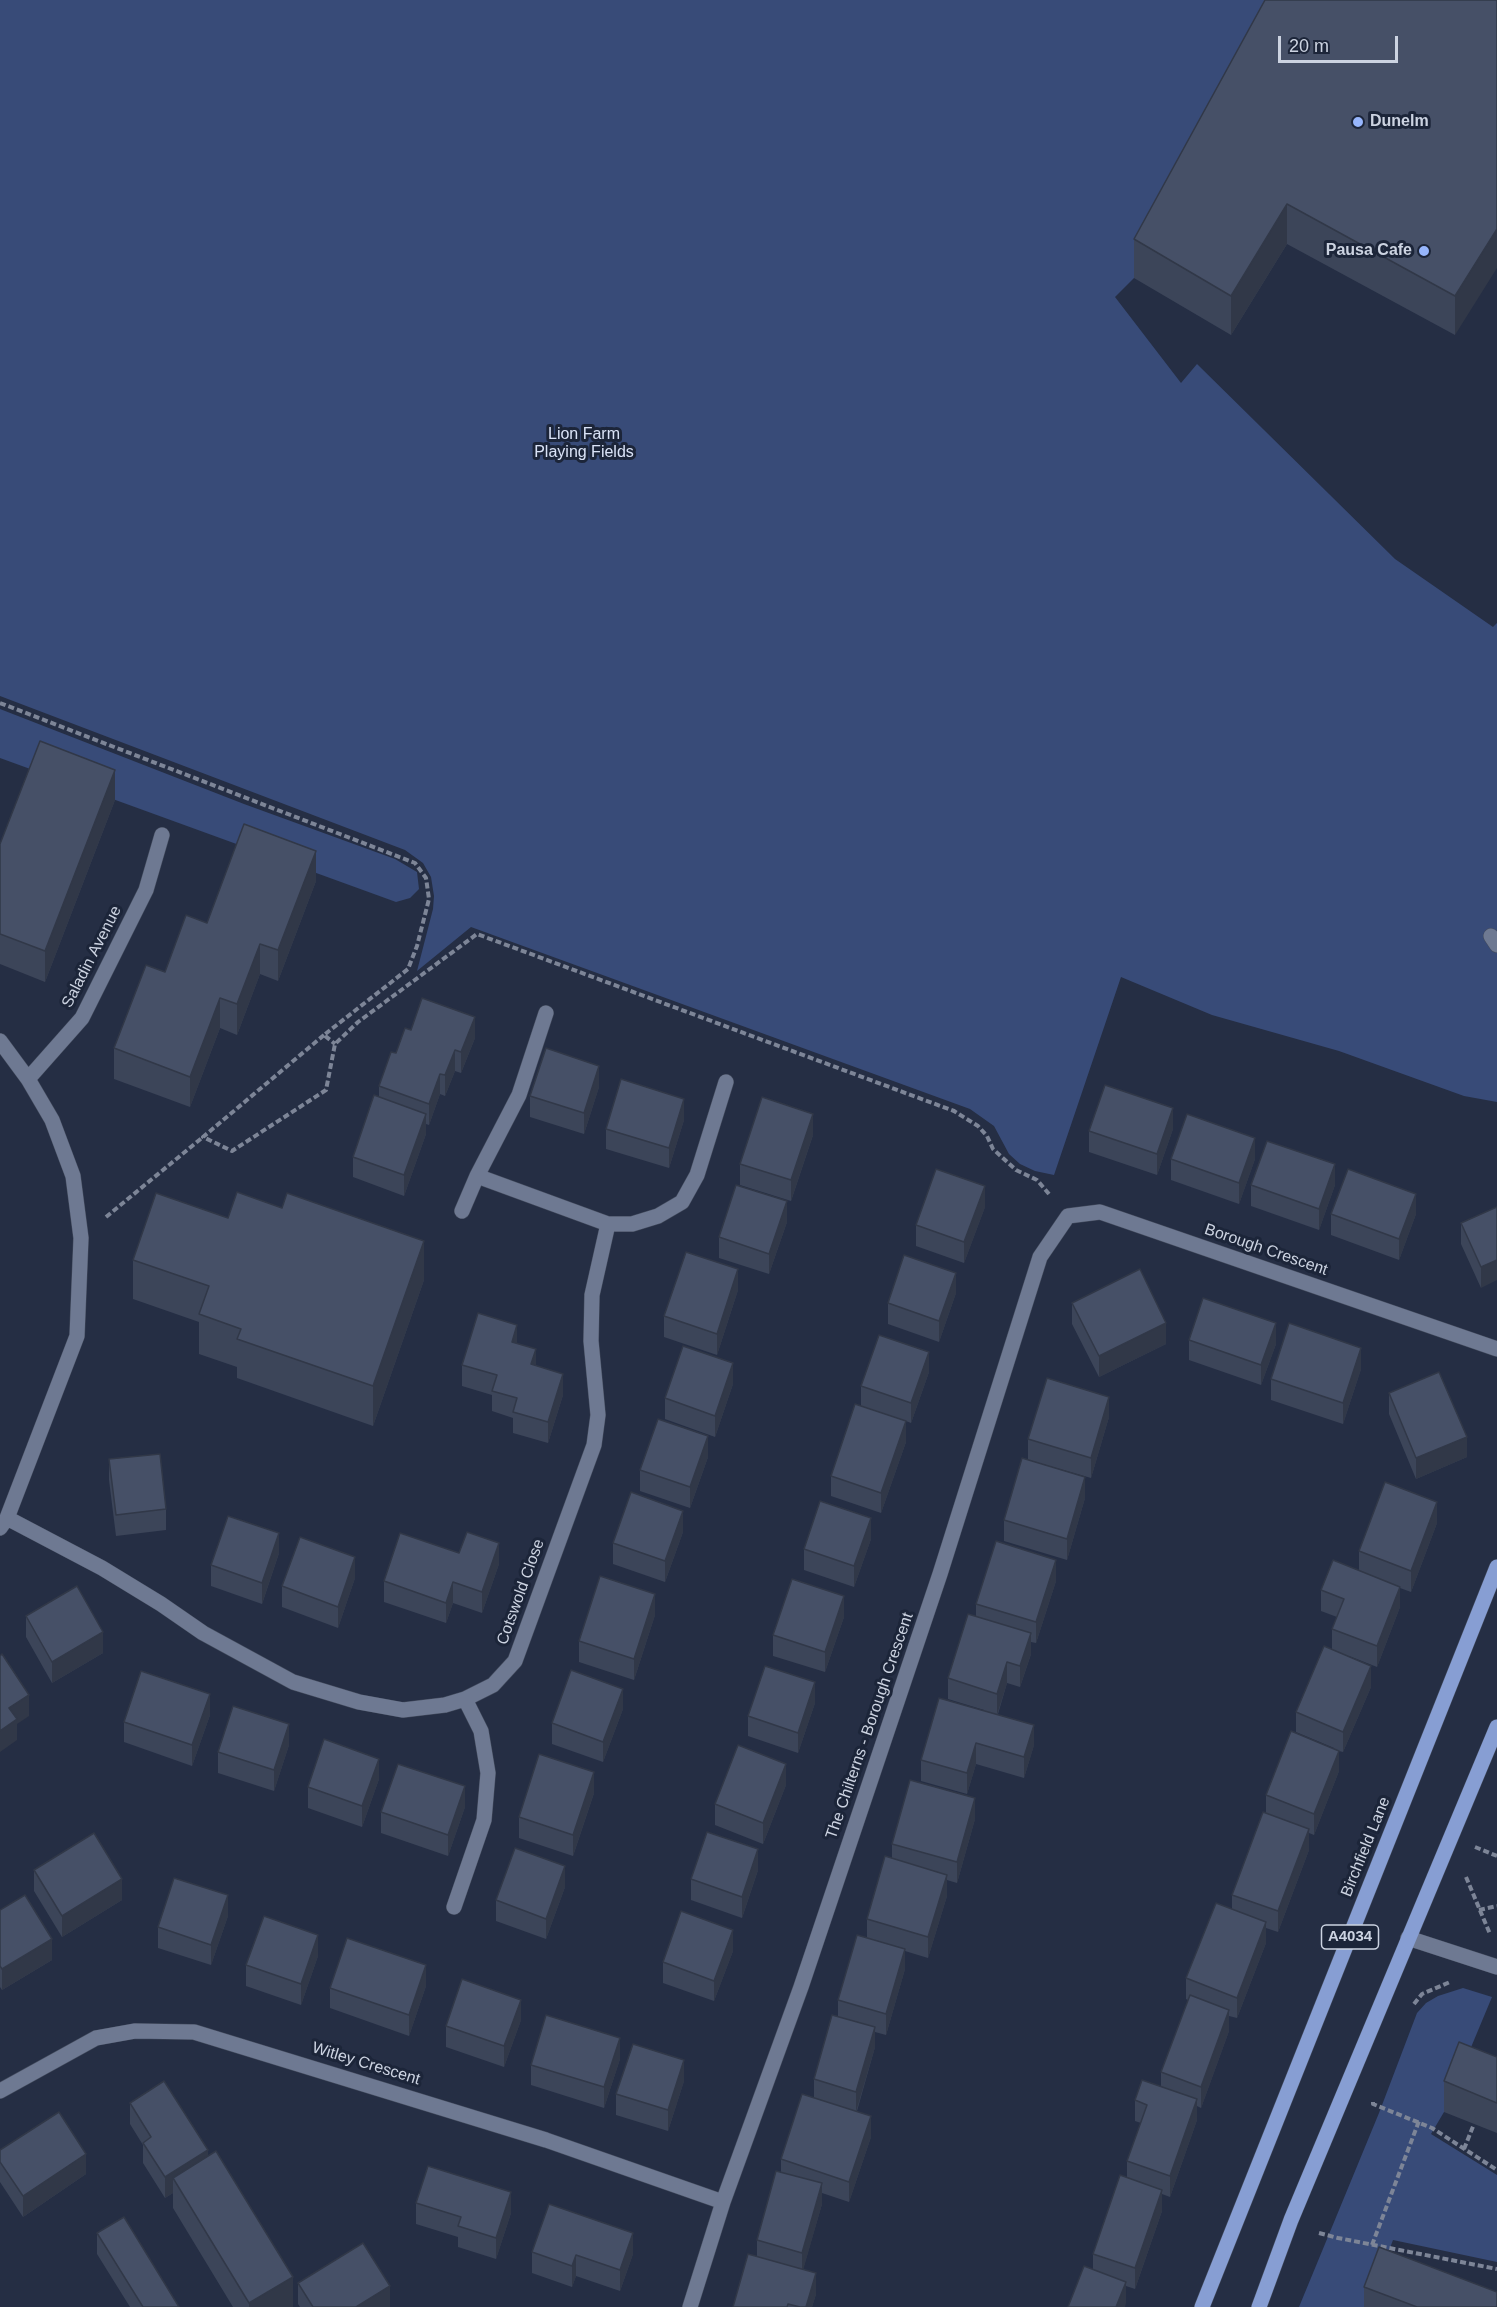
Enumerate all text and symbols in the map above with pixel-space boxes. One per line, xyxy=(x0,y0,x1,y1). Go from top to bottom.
scale bar xyxy=(1281,24,1401,62)
text: 20 m xyxy=(1289,36,1329,56)
place label: Dunelm xyxy=(1370,112,1429,132)
marker: Dunelm xyxy=(1351,115,1365,129)
place label: Pausa Cafe xyxy=(1326,241,1412,261)
marker: Pausa Cafe xyxy=(1417,244,1431,258)
park label: Lion Farm Playing Fields xyxy=(534,425,634,463)
street label: Saladin Avenue xyxy=(58,903,126,1011)
street label: Borough Crescent xyxy=(1202,1220,1330,1280)
street label: Cotswold Close xyxy=(493,1536,549,1648)
street label: The Chilterns - Borough Crescent xyxy=(822,1610,918,1842)
street label: Birchfield Lane xyxy=(1337,1794,1395,1900)
road number: A4034 xyxy=(1322,1925,1378,1949)
street label: Witley Crescent xyxy=(310,2038,422,2090)

